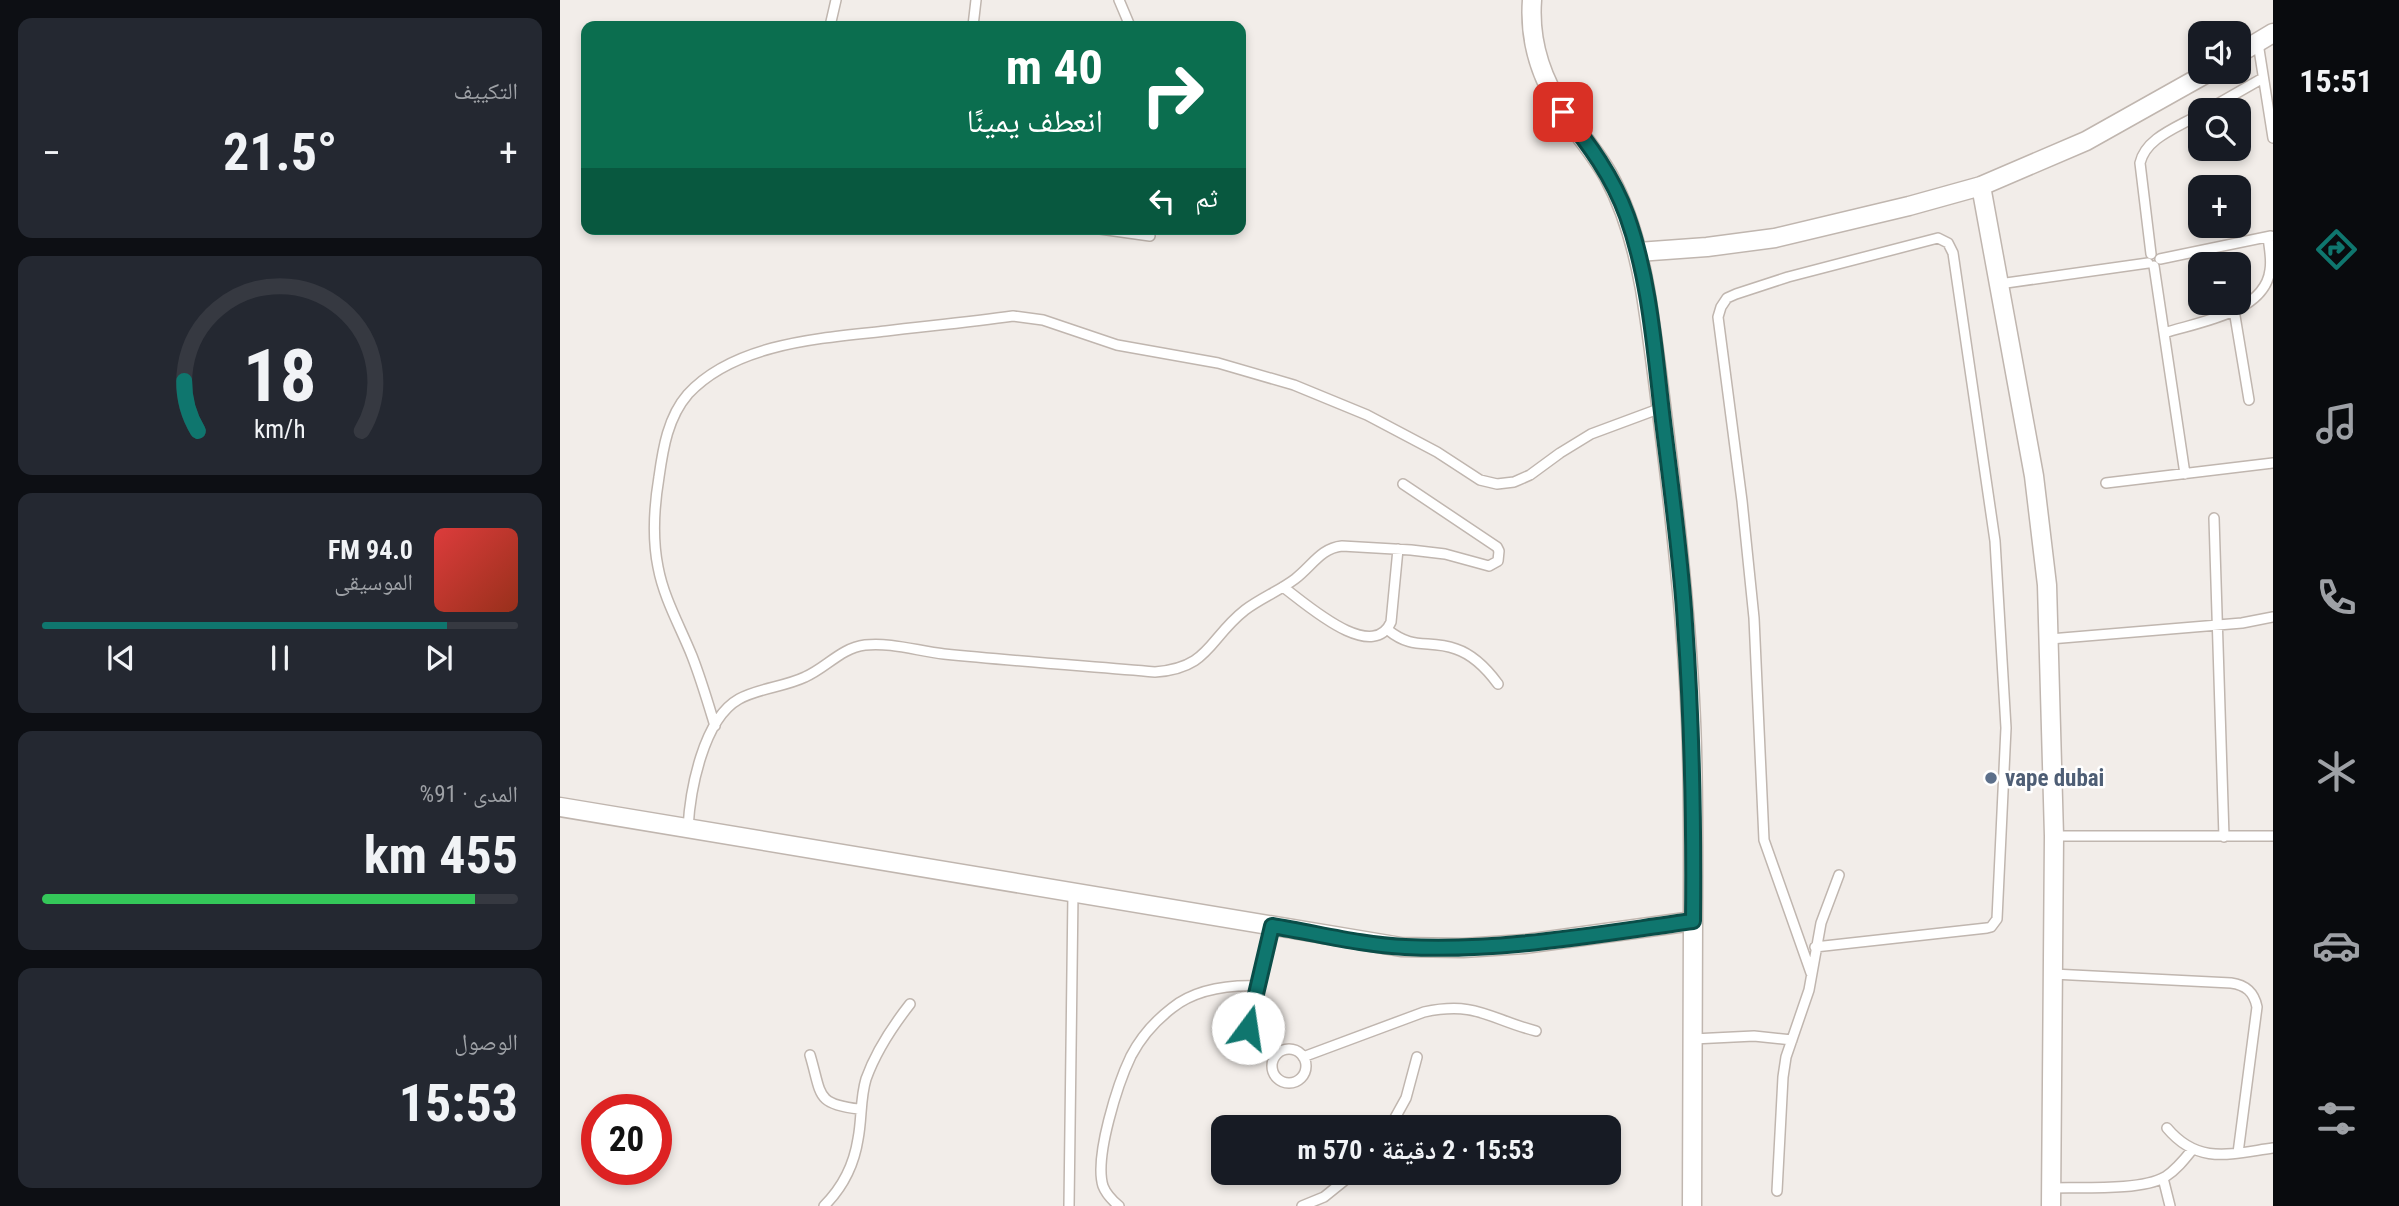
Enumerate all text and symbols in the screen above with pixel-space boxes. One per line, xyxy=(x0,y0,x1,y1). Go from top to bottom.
map controls xyxy=(2188,21,2251,315)
button: sound xyxy=(2188,21,2251,84)
text: 40 m xyxy=(1006,39,1103,96)
icon: right xyxy=(1127,49,1218,140)
text: 15:51 xyxy=(2299,62,2373,100)
text: التكييف xyxy=(453,78,518,105)
pin xyxy=(1533,82,1593,142)
icon: arrive xyxy=(1544,93,1582,131)
button: search xyxy=(2188,98,2251,161)
text: انعطف يمينًا xyxy=(967,102,1103,140)
text: 21.5° xyxy=(223,122,337,183)
text: − xyxy=(42,131,61,175)
text: + xyxy=(499,131,518,175)
button: + xyxy=(2188,175,2251,238)
icon: left xyxy=(1143,182,1181,220)
text: ثم xyxy=(1195,183,1218,213)
icon: directions xyxy=(2312,225,2361,274)
button: − xyxy=(2188,252,2251,315)
text: 18 xyxy=(243,334,317,420)
icon: music xyxy=(2312,399,2361,448)
text: km/h xyxy=(254,415,306,444)
text: 94.0 FM xyxy=(328,535,413,565)
text: الموسيقى xyxy=(334,569,413,596)
icon: phone xyxy=(2312,573,2361,622)
icon: previous xyxy=(102,639,140,677)
icon: pause xyxy=(261,639,299,677)
icon: next xyxy=(420,639,458,677)
icon: climate xyxy=(2312,747,2361,796)
place label: vape dubai xyxy=(2005,765,2104,792)
marker: vape dubai xyxy=(1983,770,1999,786)
text: المدى · 91% xyxy=(420,781,518,808)
text: 455 km xyxy=(364,825,518,886)
icon: car xyxy=(2312,921,2361,970)
position arrow xyxy=(1211,991,1285,1065)
text: الوصول xyxy=(454,1029,518,1056)
text: 15:53 xyxy=(399,1073,518,1134)
speed limit sign: 20 xyxy=(581,1094,672,1185)
icon: filters xyxy=(2312,1094,2361,1143)
text: 15:53 · 2 دقيقة · 570 m xyxy=(1298,1135,1534,1165)

